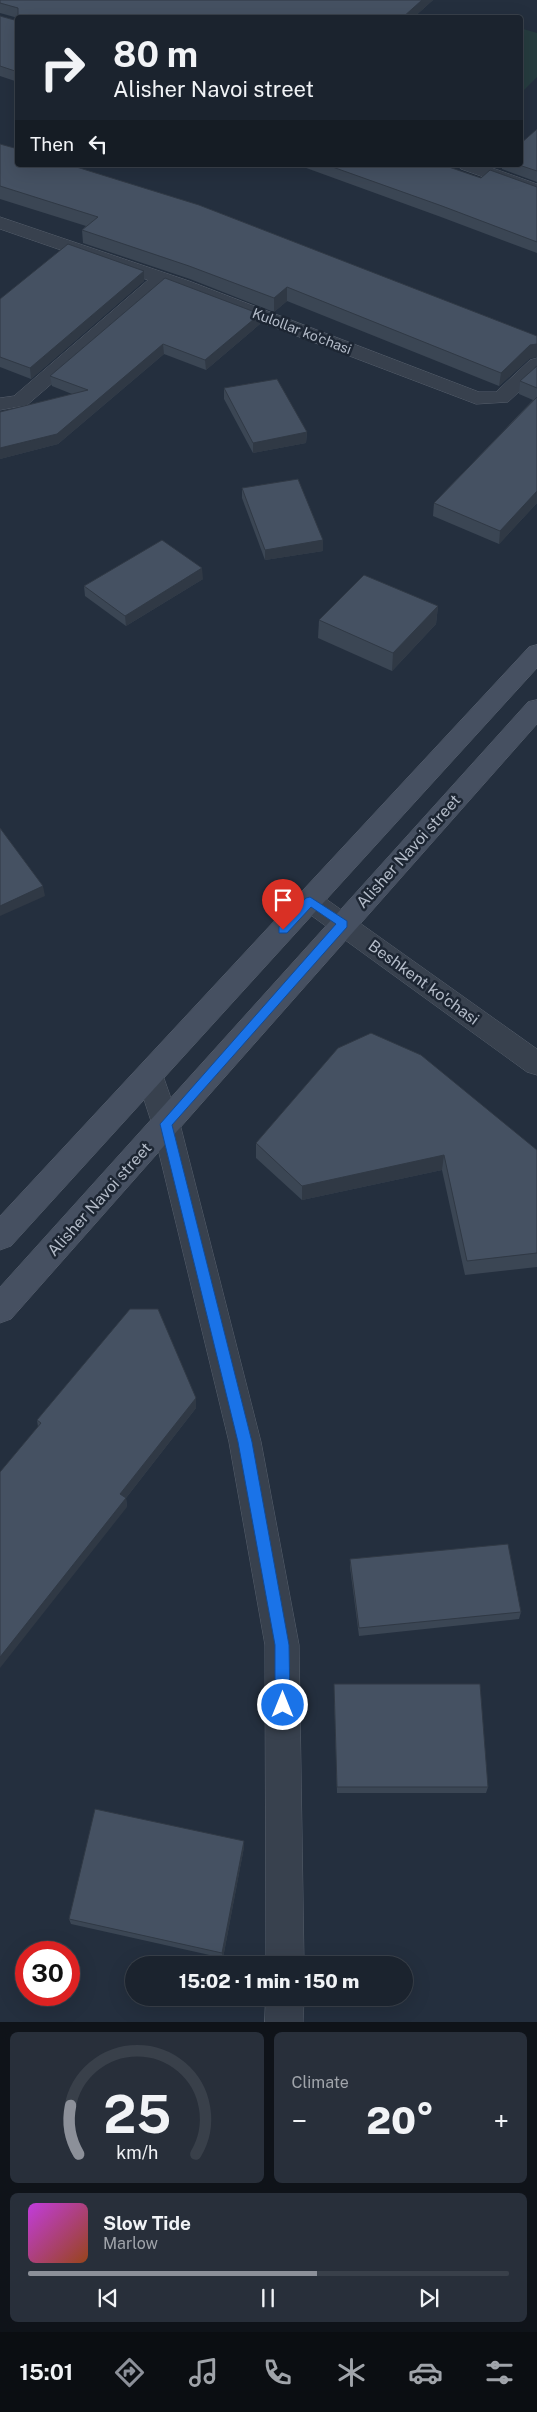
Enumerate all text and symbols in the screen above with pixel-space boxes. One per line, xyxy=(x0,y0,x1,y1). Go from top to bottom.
text: 80 m xyxy=(113,34,198,75)
icon: right xyxy=(30,35,95,100)
text: Alisher Navoi street xyxy=(113,76,314,102)
icon: left xyxy=(84,130,112,158)
text: Then xyxy=(30,133,74,155)
street label: Kulollar ko'chasi xyxy=(250,305,354,357)
street label: Alisher Navoi street xyxy=(352,791,464,912)
pin xyxy=(262,879,304,930)
icon: arrive xyxy=(269,886,297,914)
street label: Beshkent ko'chasi xyxy=(365,936,483,1029)
street label: Alisher Navoi street xyxy=(43,1139,155,1260)
position arrow xyxy=(256,1678,308,1730)
speed limit sign: 30 xyxy=(15,1941,80,2006)
text: 15:02 · 1 min · 150 m xyxy=(179,1970,359,1992)
text: Climate xyxy=(292,2073,349,2092)
text: 25 xyxy=(103,2084,171,2145)
text: 20° xyxy=(366,2098,434,2143)
text: − xyxy=(292,2104,307,2137)
text: + xyxy=(493,2104,509,2137)
text: km/h xyxy=(116,2142,158,2163)
text: Slow Tide xyxy=(103,2212,191,2234)
text: Marlow xyxy=(103,2234,158,2253)
icon: previous xyxy=(94,2284,122,2312)
icon: pause xyxy=(254,2284,282,2312)
icon: next xyxy=(415,2284,443,2312)
icon: directions xyxy=(112,2355,147,2390)
icon: music xyxy=(186,2355,221,2390)
icon: phone xyxy=(260,2355,295,2390)
icon: climate xyxy=(334,2355,369,2390)
icon: car xyxy=(408,2355,443,2390)
icon: filters xyxy=(482,2355,517,2390)
text: 15:01 xyxy=(20,2359,73,2385)

